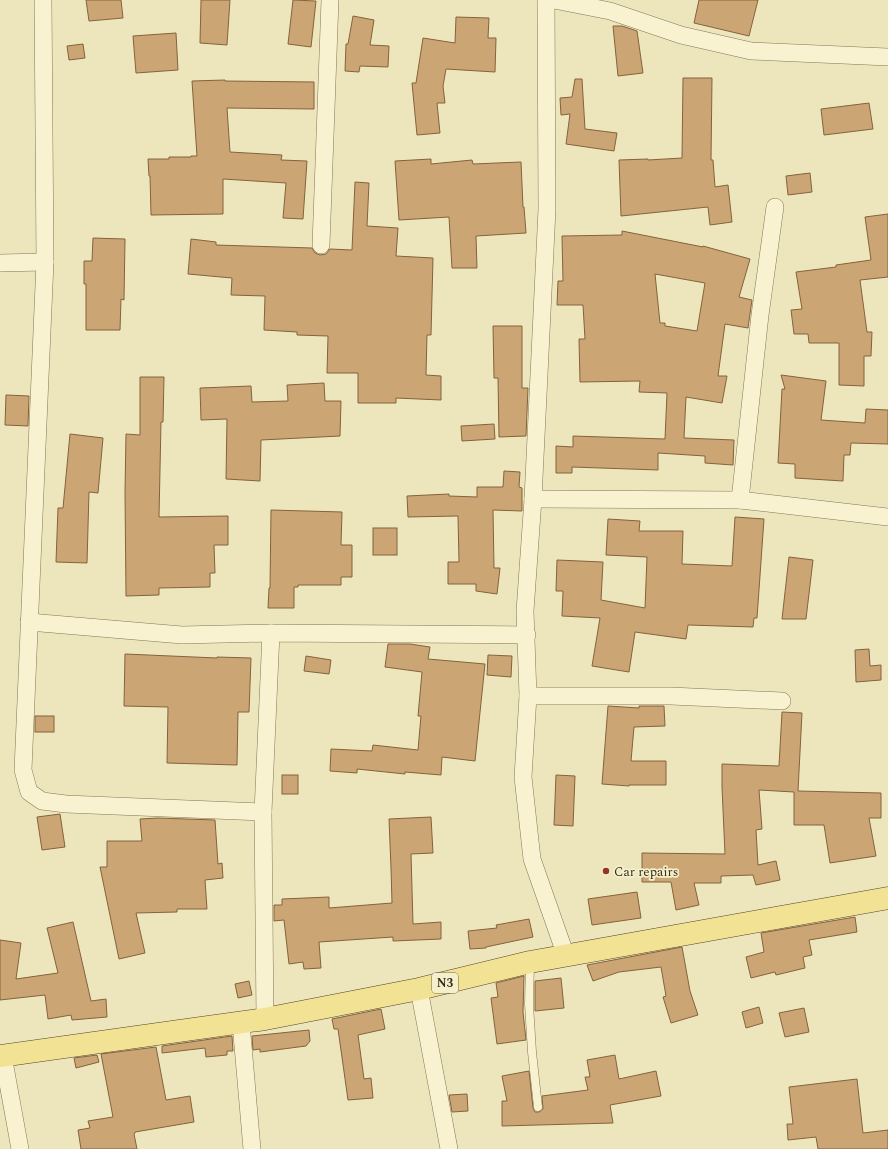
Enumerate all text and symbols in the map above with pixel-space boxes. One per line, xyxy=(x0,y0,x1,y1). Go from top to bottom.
place label: Car repairs xyxy=(614,862,678,882)
marker: Car repairs xyxy=(601,866,611,876)
road number: N3 xyxy=(432,973,458,993)

